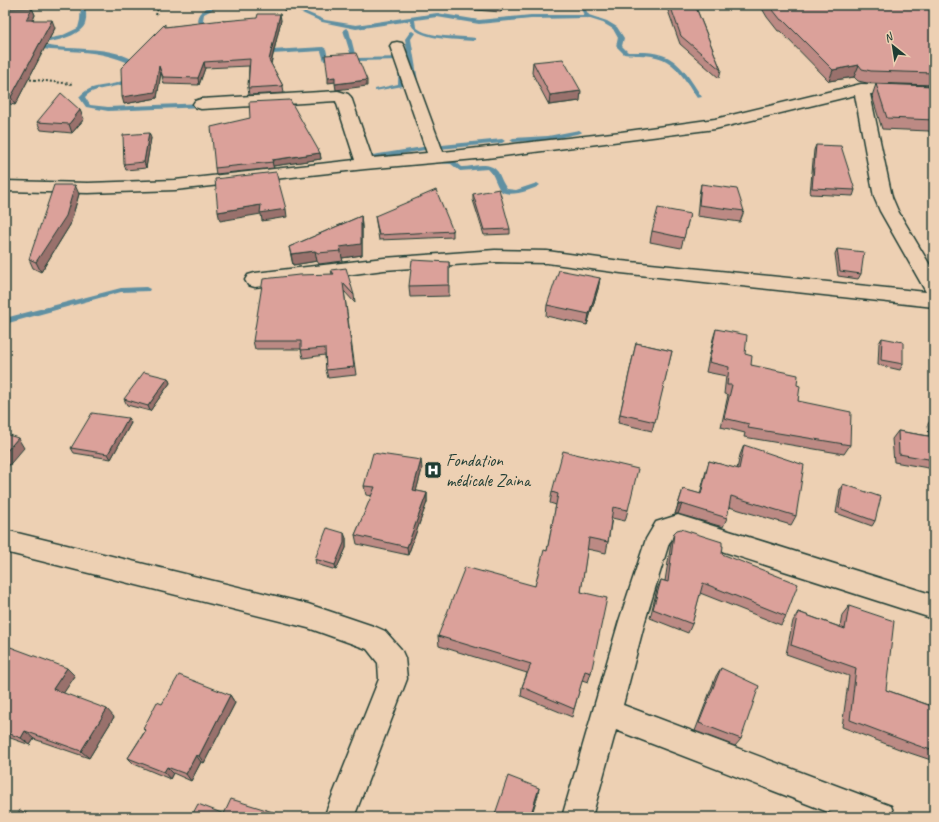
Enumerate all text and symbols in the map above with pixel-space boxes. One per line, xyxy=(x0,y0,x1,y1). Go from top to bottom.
north arrow xyxy=(873,26,913,66)
text: N xyxy=(882,28,896,45)
place label: Fondation médicale Zaina xyxy=(446,450,532,491)
hospital icon: Fondation médicale Zaina xyxy=(423,460,443,480)

